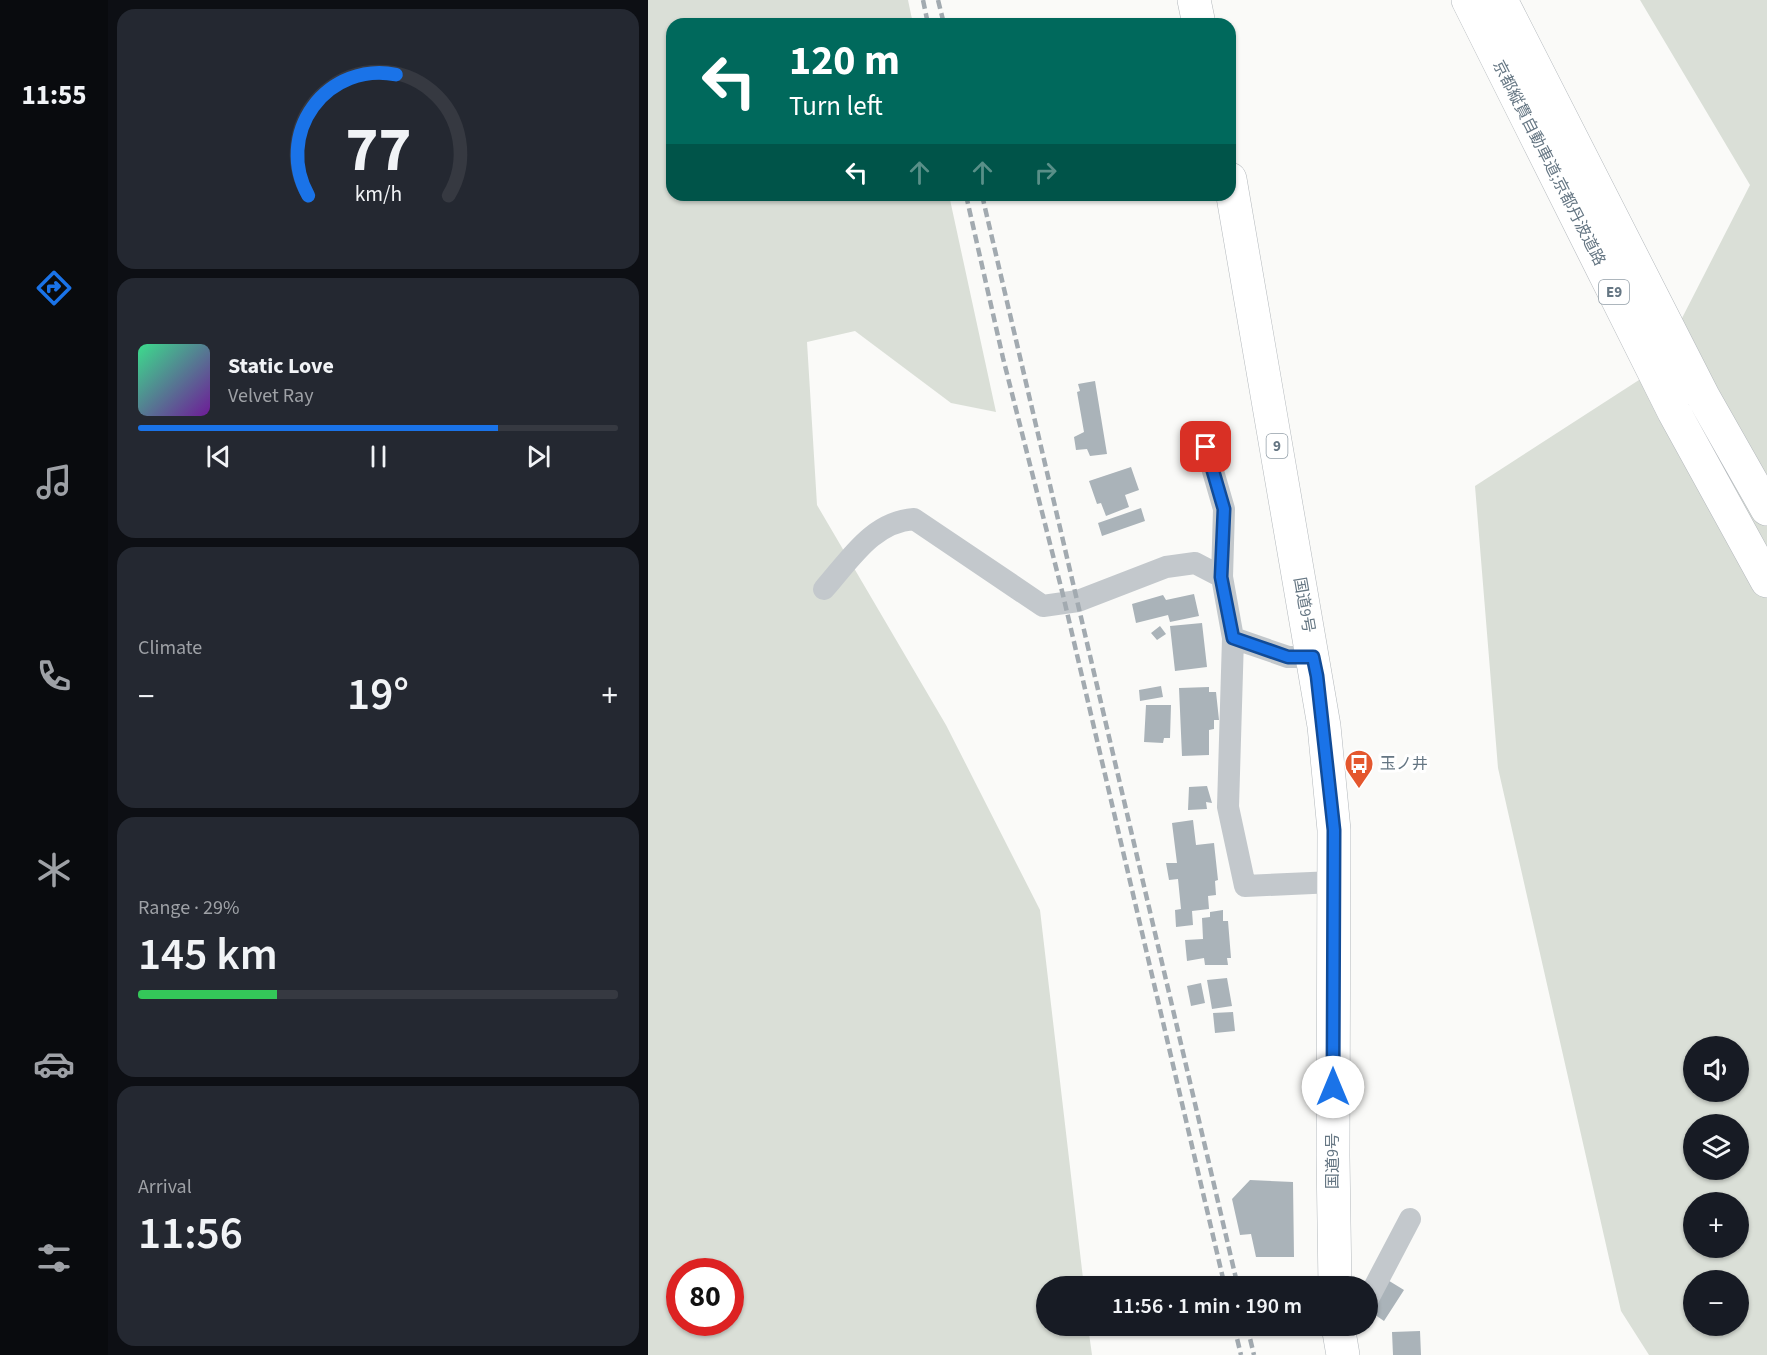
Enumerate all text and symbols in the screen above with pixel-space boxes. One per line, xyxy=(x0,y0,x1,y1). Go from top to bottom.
text: 120 m xyxy=(789,31,900,91)
icon: left xyxy=(690,42,768,120)
street label: 京都縦貫自動車道;京都丹波道路 xyxy=(1487,56,1611,270)
text: 11:55 xyxy=(21,76,87,115)
text: Turn left xyxy=(789,87,883,126)
text: 77 xyxy=(345,106,411,195)
icon: left xyxy=(840,156,873,189)
icon: ahead xyxy=(903,156,936,189)
icon: ahead xyxy=(966,156,999,189)
icon: right xyxy=(1029,156,1062,189)
text: km/h xyxy=(354,179,402,210)
icon: directions xyxy=(33,267,75,309)
road number: E9 xyxy=(1599,280,1629,304)
text: Static Love xyxy=(228,350,334,382)
text: Velvet Ray xyxy=(228,382,314,410)
pin xyxy=(1180,421,1231,472)
icon: arrive xyxy=(1189,430,1222,463)
road number: 9 xyxy=(1266,434,1288,458)
icon: previous xyxy=(202,440,235,473)
icon: pause xyxy=(362,440,395,473)
icon: next xyxy=(522,440,555,473)
icon: music xyxy=(33,461,75,503)
street label: 国道9号 xyxy=(1288,576,1320,634)
text: Climate xyxy=(138,634,202,662)
icon: phone xyxy=(33,655,75,697)
text: 19° xyxy=(347,663,409,727)
text: − xyxy=(138,673,154,720)
text: + xyxy=(602,673,618,720)
bus stop icon: 玉ノ井 xyxy=(1343,748,1375,790)
place label: 玉ノ井 xyxy=(1380,753,1428,775)
icon: climate xyxy=(33,849,75,891)
text: Range · 29% xyxy=(138,894,239,922)
text: 145 km xyxy=(138,923,278,987)
map controls xyxy=(1683,1036,1749,1336)
button: sound xyxy=(1683,1036,1749,1102)
icon: car xyxy=(33,1043,75,1085)
position arrow xyxy=(1301,1055,1365,1119)
button: layers xyxy=(1683,1114,1749,1180)
street label: 国道9号 xyxy=(1322,1133,1344,1189)
text: Arrival xyxy=(138,1173,192,1201)
button: + xyxy=(1683,1192,1749,1258)
text: 11:56 xyxy=(138,1202,243,1266)
icon: filters xyxy=(33,1237,75,1279)
speed limit sign: 80 xyxy=(666,1258,744,1336)
button: − xyxy=(1683,1270,1749,1336)
text: 11:56 · 1 min · 190 m xyxy=(1112,1290,1302,1322)

